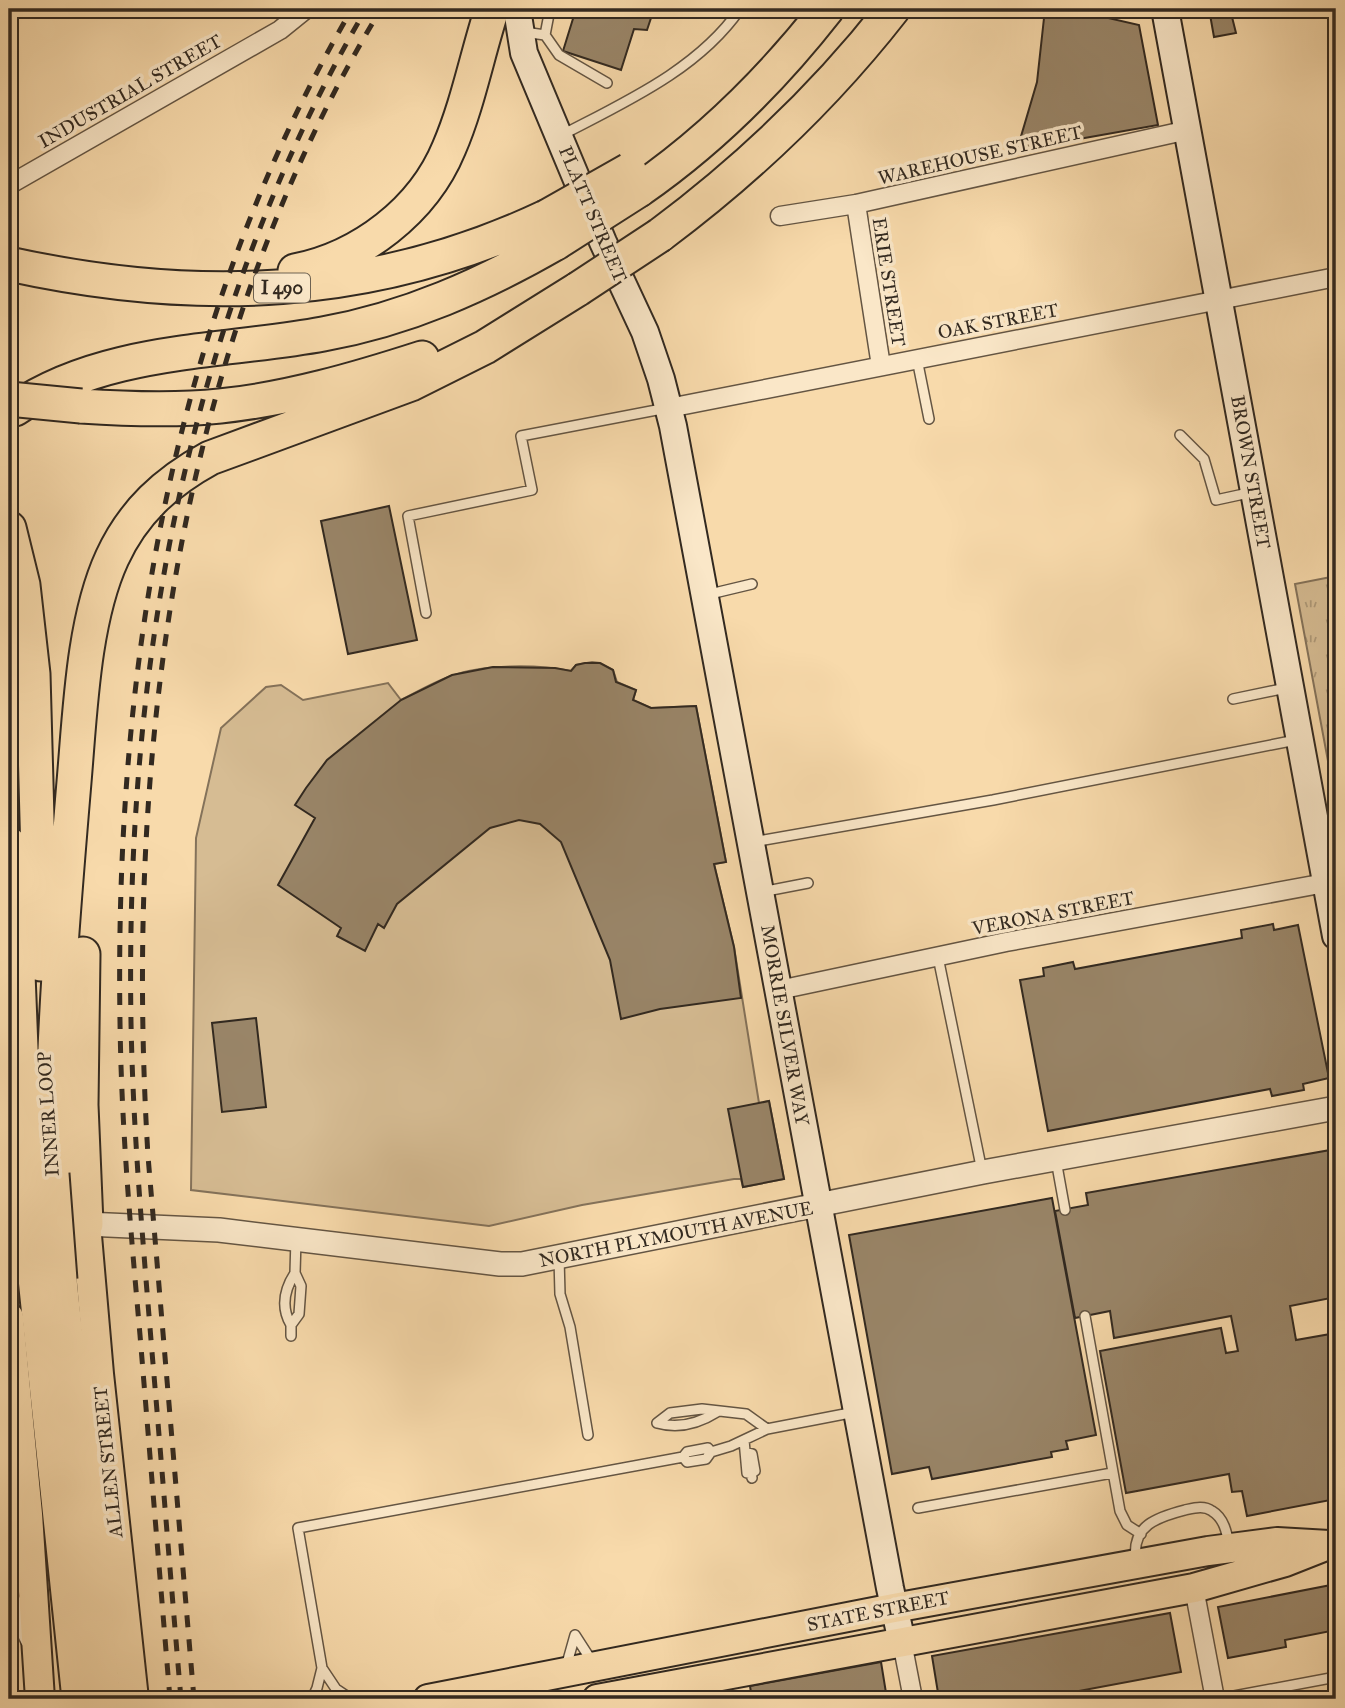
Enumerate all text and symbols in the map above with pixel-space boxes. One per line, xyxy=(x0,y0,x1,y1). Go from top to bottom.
street label: INDUSTRIAL STREET xyxy=(34,29,226,153)
street label: WAREHOUSE STREET xyxy=(876,120,1084,190)
street label: PLATT STREET xyxy=(554,142,632,286)
street label: ERIE STREET xyxy=(867,216,911,348)
road number: I 490 xyxy=(254,274,310,302)
street label: OAK STREET xyxy=(936,298,1060,344)
street label: BROWN STREET xyxy=(1226,393,1276,551)
street label: VERONA STREET xyxy=(969,886,1136,940)
street label: MORRIE SILVER WAY xyxy=(756,923,814,1128)
street label: INNER LOOP xyxy=(32,1051,64,1177)
street label: NORTH PLYMOUTH AVENUE xyxy=(537,1196,815,1272)
street label: ALLEN STREET xyxy=(89,1385,127,1540)
street label: STATE STREET xyxy=(805,1586,951,1636)

